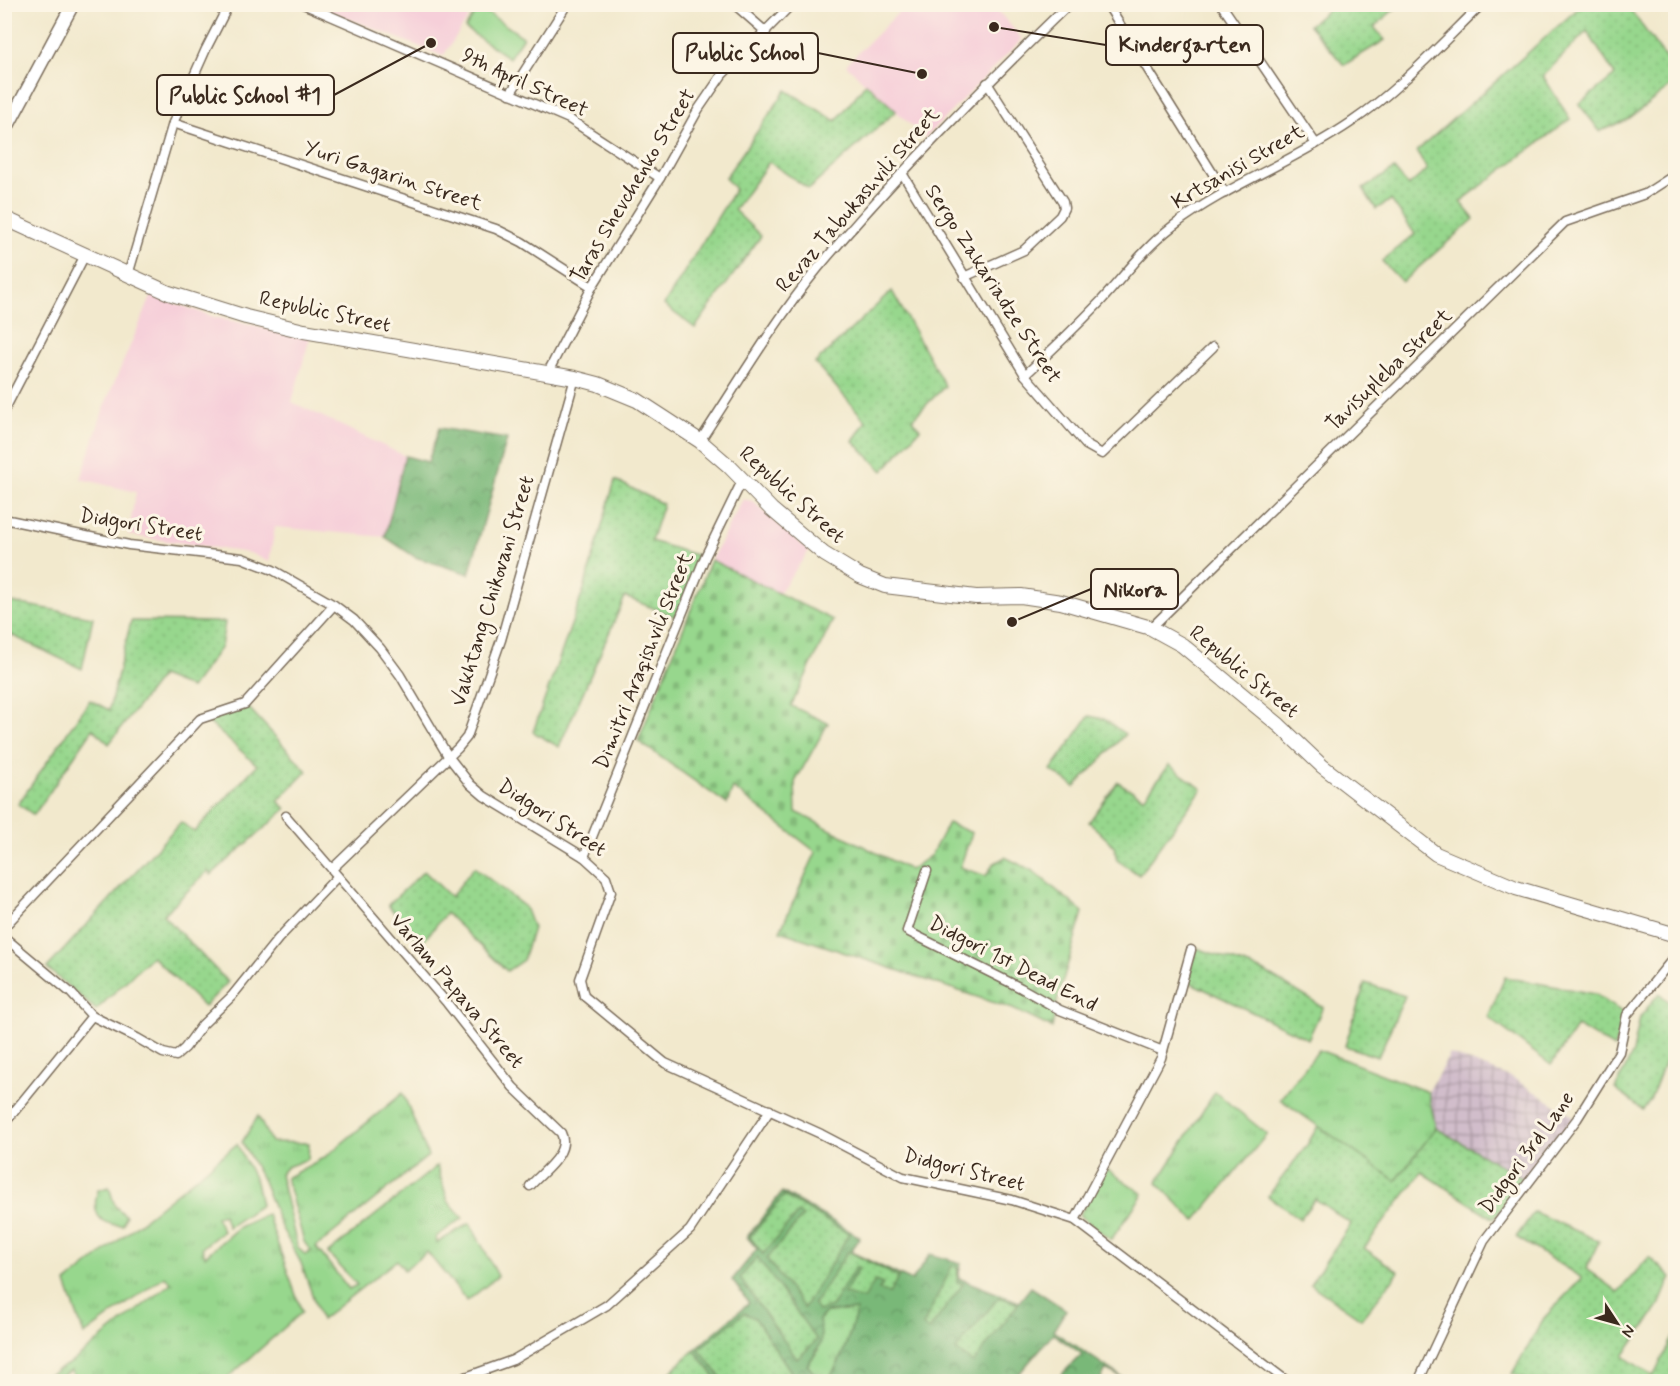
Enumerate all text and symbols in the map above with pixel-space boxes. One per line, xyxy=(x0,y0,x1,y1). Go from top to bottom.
callout: Kindergarten xyxy=(1106,25,1263,65)
text: Kindergarten xyxy=(1118,32,1252,64)
callout: Public School xyxy=(673,33,818,73)
text: Public School xyxy=(685,40,805,68)
street label: 9th April Street xyxy=(457,41,593,125)
callout: Public School #1 xyxy=(157,75,334,115)
text: Public School #1 xyxy=(169,82,321,111)
street label: Taras Shevchenko Street xyxy=(564,83,702,288)
street label: Revaz Tabukashvili Street xyxy=(770,101,947,299)
street label: Krtsanisi Street xyxy=(1167,117,1310,216)
street label: Yuri Gagarin Street xyxy=(300,134,486,218)
street label: Sergo Zakariadze Street xyxy=(917,179,1068,389)
street label: Republic Street xyxy=(257,284,393,340)
street label: Tavisupleba Street xyxy=(1320,302,1459,438)
street label: Republic Street xyxy=(733,440,851,550)
street label: Vakhtang Chikovani Street xyxy=(445,472,542,710)
street label: Didgori Street xyxy=(77,501,205,550)
street label: Dimitri Araqishvili Street xyxy=(588,548,701,774)
callout: Nikora xyxy=(1091,569,1178,609)
text: Nikora xyxy=(1103,577,1167,605)
street label: Republic Street xyxy=(1183,619,1305,725)
street label: Didgori Street xyxy=(492,772,612,865)
street label: Varlam Papava Street xyxy=(384,907,530,1075)
street label: Didgori 1st Dead End xyxy=(923,909,1102,1020)
street label: Didgori 3rd Lane xyxy=(1473,1086,1582,1221)
street label: Didgori Street xyxy=(900,1141,1028,1200)
north arrow xyxy=(1587,1293,1647,1353)
text: N xyxy=(1616,1320,1640,1341)

